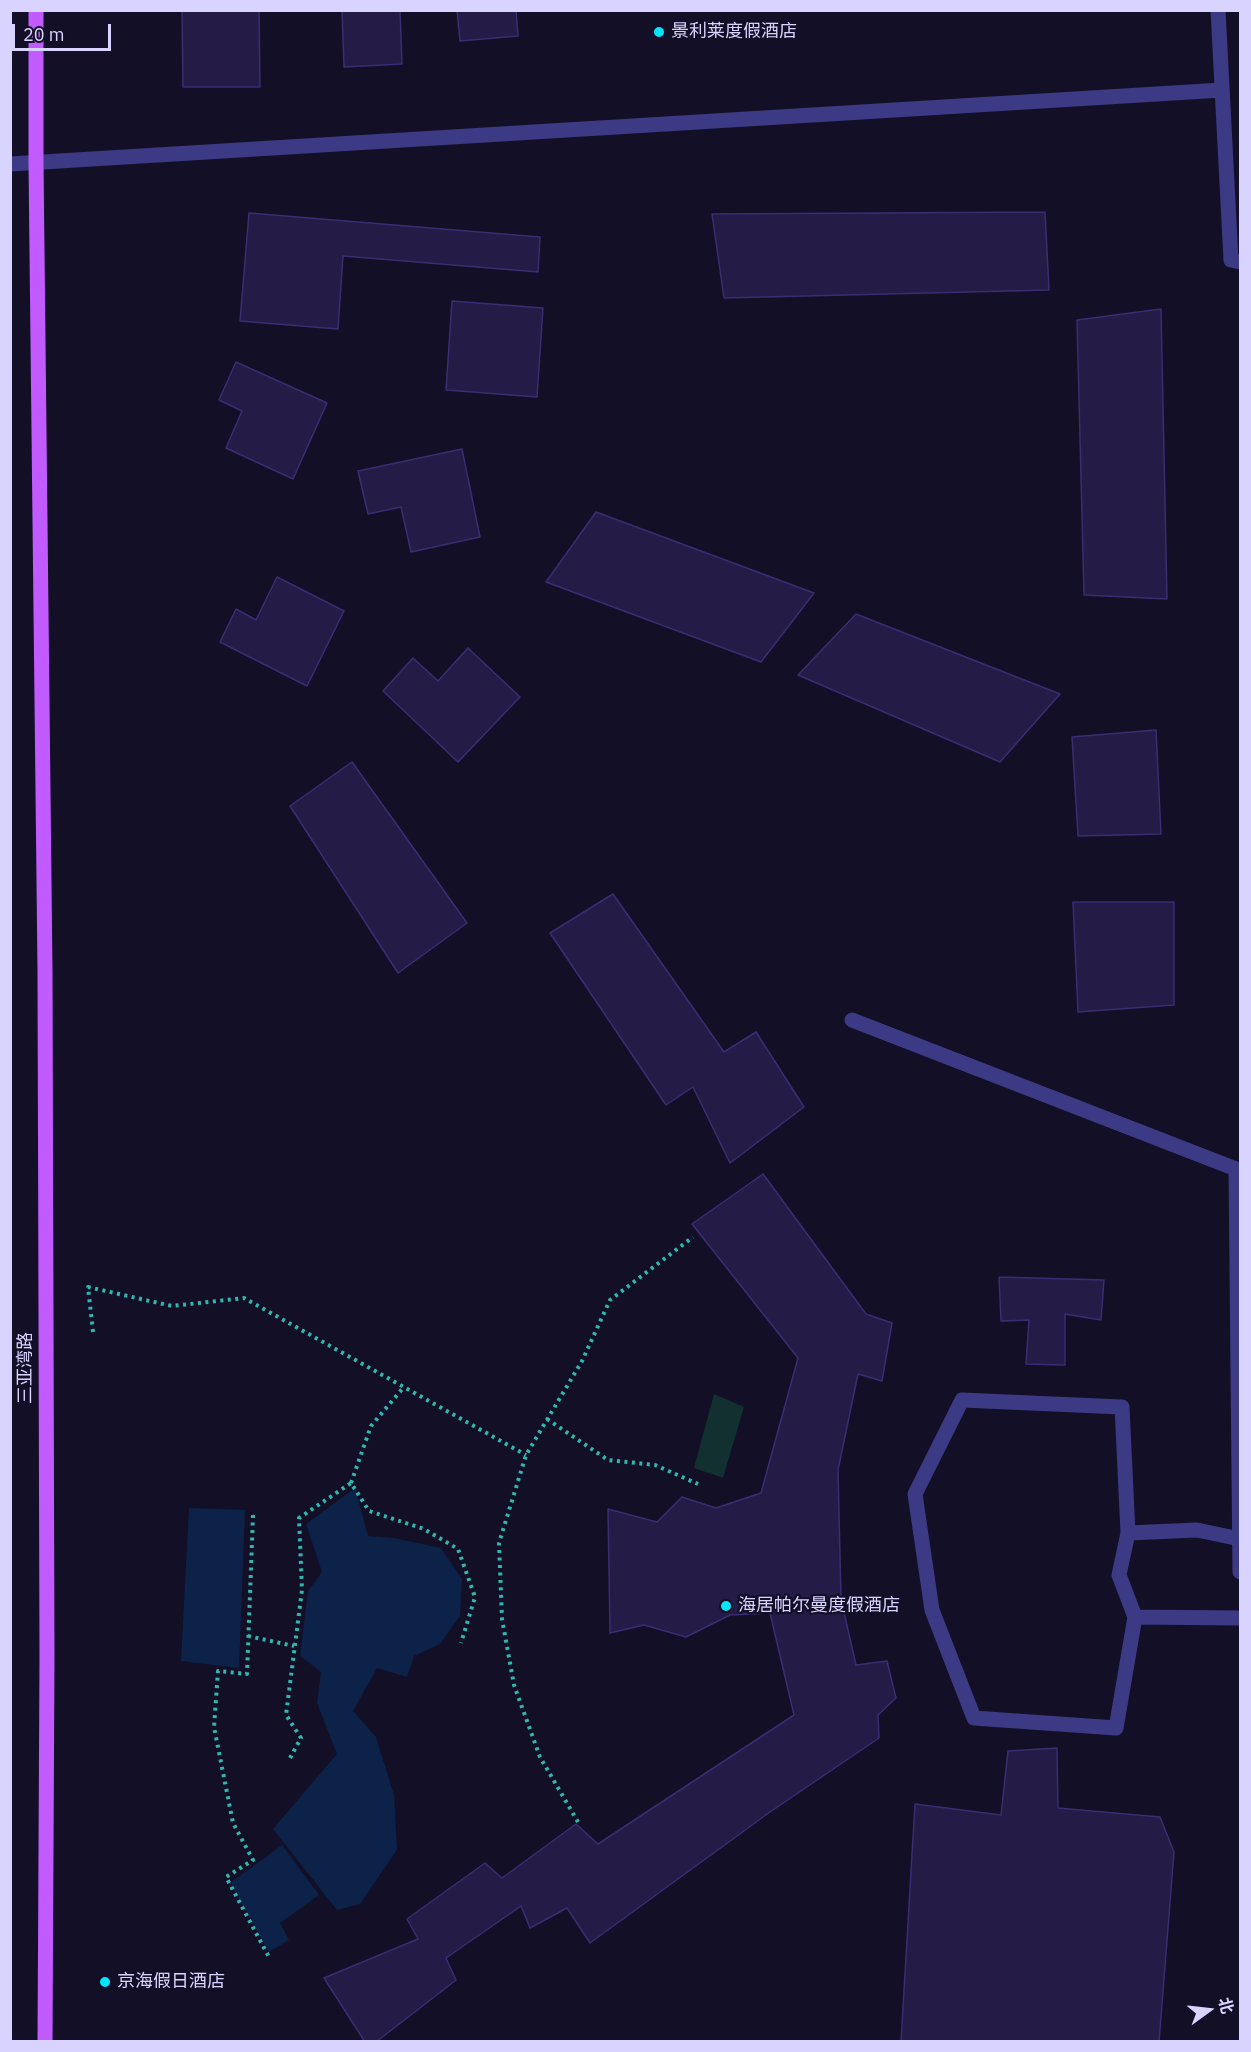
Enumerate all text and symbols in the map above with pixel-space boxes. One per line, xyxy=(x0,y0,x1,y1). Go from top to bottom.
scale bar xyxy=(15,12,114,50)
place label: 景利莱度假酒店 xyxy=(671,21,797,43)
text: 20 m xyxy=(23,23,65,46)
marker: 景利莱度假酒店 xyxy=(652,25,666,39)
street label: 三亚湾路 xyxy=(15,1332,37,1404)
place label: 海居帕尔曼度假酒店 xyxy=(738,1595,900,1617)
marker: 海居帕尔曼度假酒店 xyxy=(719,1599,733,1613)
place label: 京海假日酒店 xyxy=(117,1971,225,1993)
marker: 京海假日酒店 xyxy=(98,1975,112,1989)
north arrow xyxy=(1179,1980,1239,2040)
text: 北 xyxy=(1215,1995,1238,2016)

